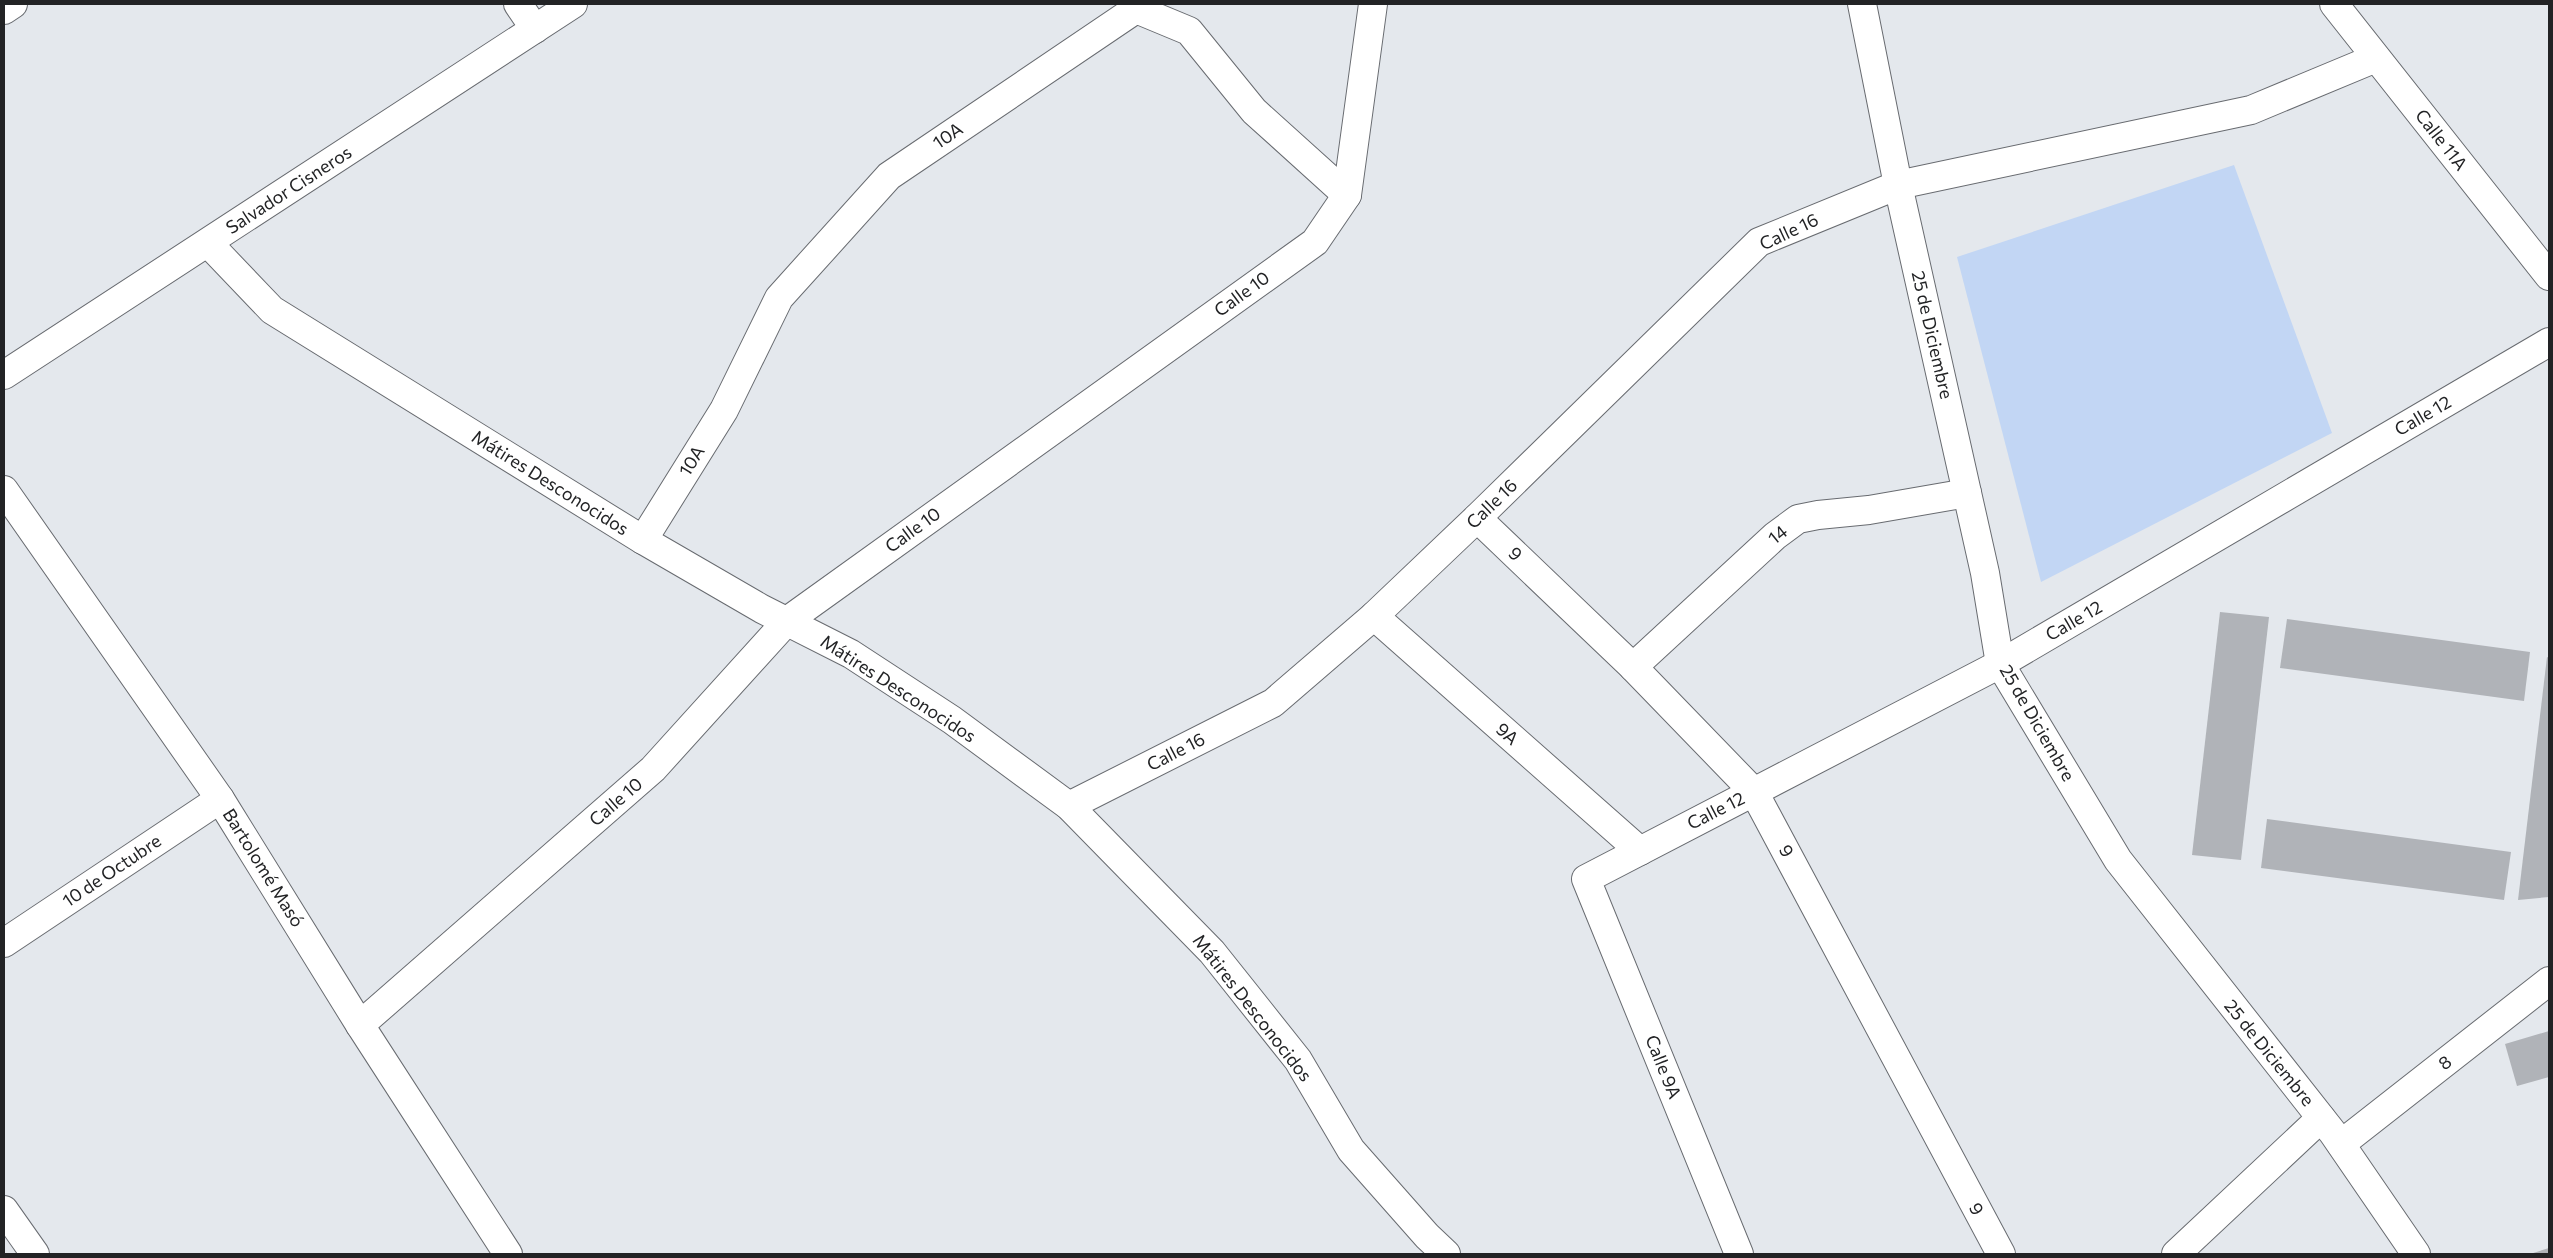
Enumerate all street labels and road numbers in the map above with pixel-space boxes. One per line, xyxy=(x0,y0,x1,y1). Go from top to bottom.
street label: Calle 11A xyxy=(2411,104,2473,174)
street label: 10A xyxy=(928,117,967,153)
street label: Salvador Cisneros xyxy=(221,140,355,238)
street label: Calle 16 xyxy=(1756,208,1822,254)
street label: Calle 10 xyxy=(1209,266,1273,321)
street label: 25 de Diciembre xyxy=(1908,269,1958,401)
street label: Calle 12 xyxy=(2390,390,2455,440)
street label: Mátires Desconocidos xyxy=(468,425,633,539)
street label: 10A xyxy=(673,441,709,480)
street label: Calle 16 xyxy=(1461,474,1521,533)
street label: Calle 10 xyxy=(880,502,944,557)
street label: 14 xyxy=(1763,520,1792,549)
street label: 9 xyxy=(1504,542,1527,565)
street label: Calle 12 xyxy=(2041,595,2106,645)
street label: Mátires Desconocidos xyxy=(817,630,980,747)
street label: 25 de Diciembre xyxy=(1996,660,2080,785)
street label: 9A xyxy=(1492,717,1524,749)
street label: Calle 16 xyxy=(1143,727,1208,775)
street label: Calle 10 xyxy=(584,772,646,830)
street label: Calle 12 xyxy=(1683,786,1748,834)
street label: Bartolomé Masó xyxy=(219,804,309,931)
street label: 10 de Octubre xyxy=(58,829,165,911)
street label: 9 xyxy=(1775,841,1799,861)
street label: Mátires Desconocidos xyxy=(1188,929,1317,1085)
street label: 25 de Diciembre xyxy=(2220,995,2319,1110)
street label: Calle 9A xyxy=(1641,1032,1687,1102)
street label: 8 xyxy=(2433,1050,2456,1074)
street label: 9 xyxy=(1965,1199,1989,1219)

